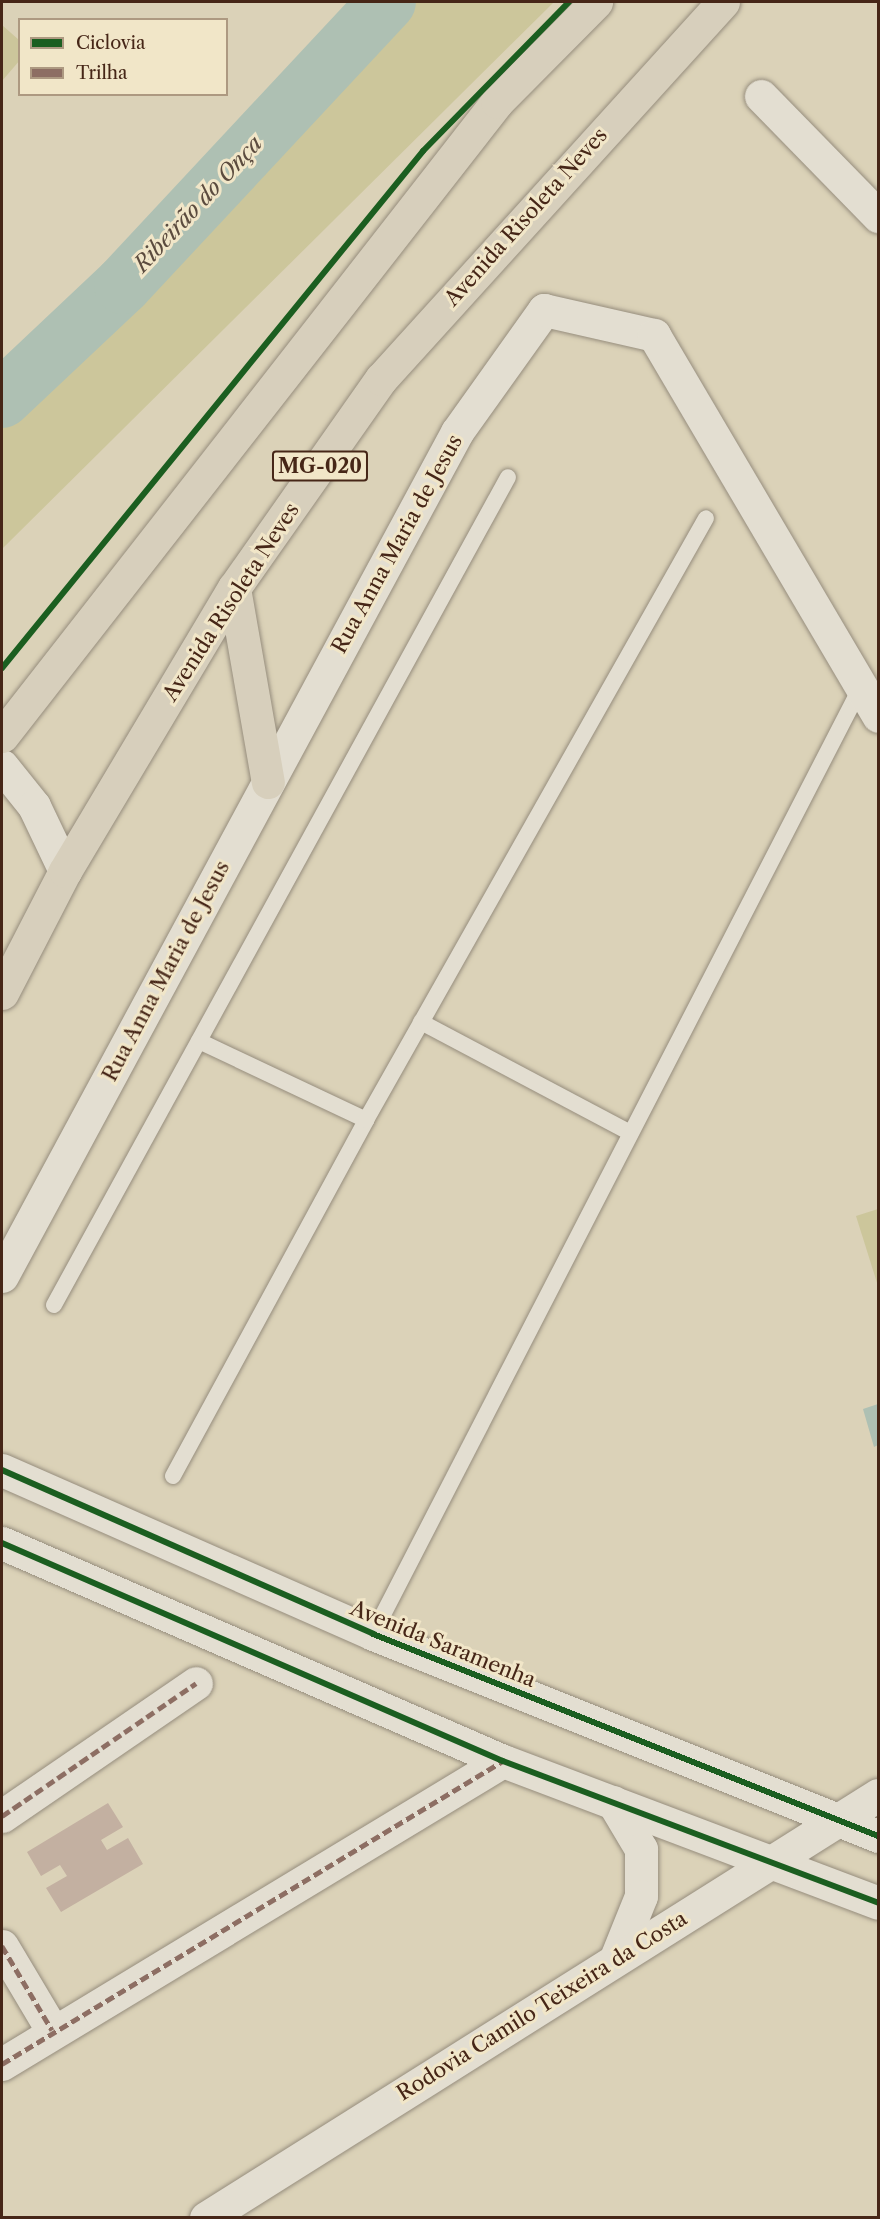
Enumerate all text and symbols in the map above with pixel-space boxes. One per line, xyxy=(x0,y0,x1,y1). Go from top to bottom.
legend xyxy=(18,18,228,96)
text: Ciclovia xyxy=(76,32,145,54)
text: Trilha xyxy=(76,62,128,84)
street label: Avenida Risoleta Neves xyxy=(439,123,613,311)
water label: Ribeirão do Onça xyxy=(128,131,268,277)
street label: Rua Anna Maria de Jesus xyxy=(326,430,468,658)
road number: MG-020 xyxy=(270,449,370,483)
street label: Avenida Risoleta Neves xyxy=(157,498,305,706)
street label: Rua Anna Maria de Jesus xyxy=(97,856,235,1086)
street label: Avenida Saramenha xyxy=(347,1595,539,1693)
street label: Rodovia Camilo Teixeira da Costa xyxy=(392,1906,692,2106)

